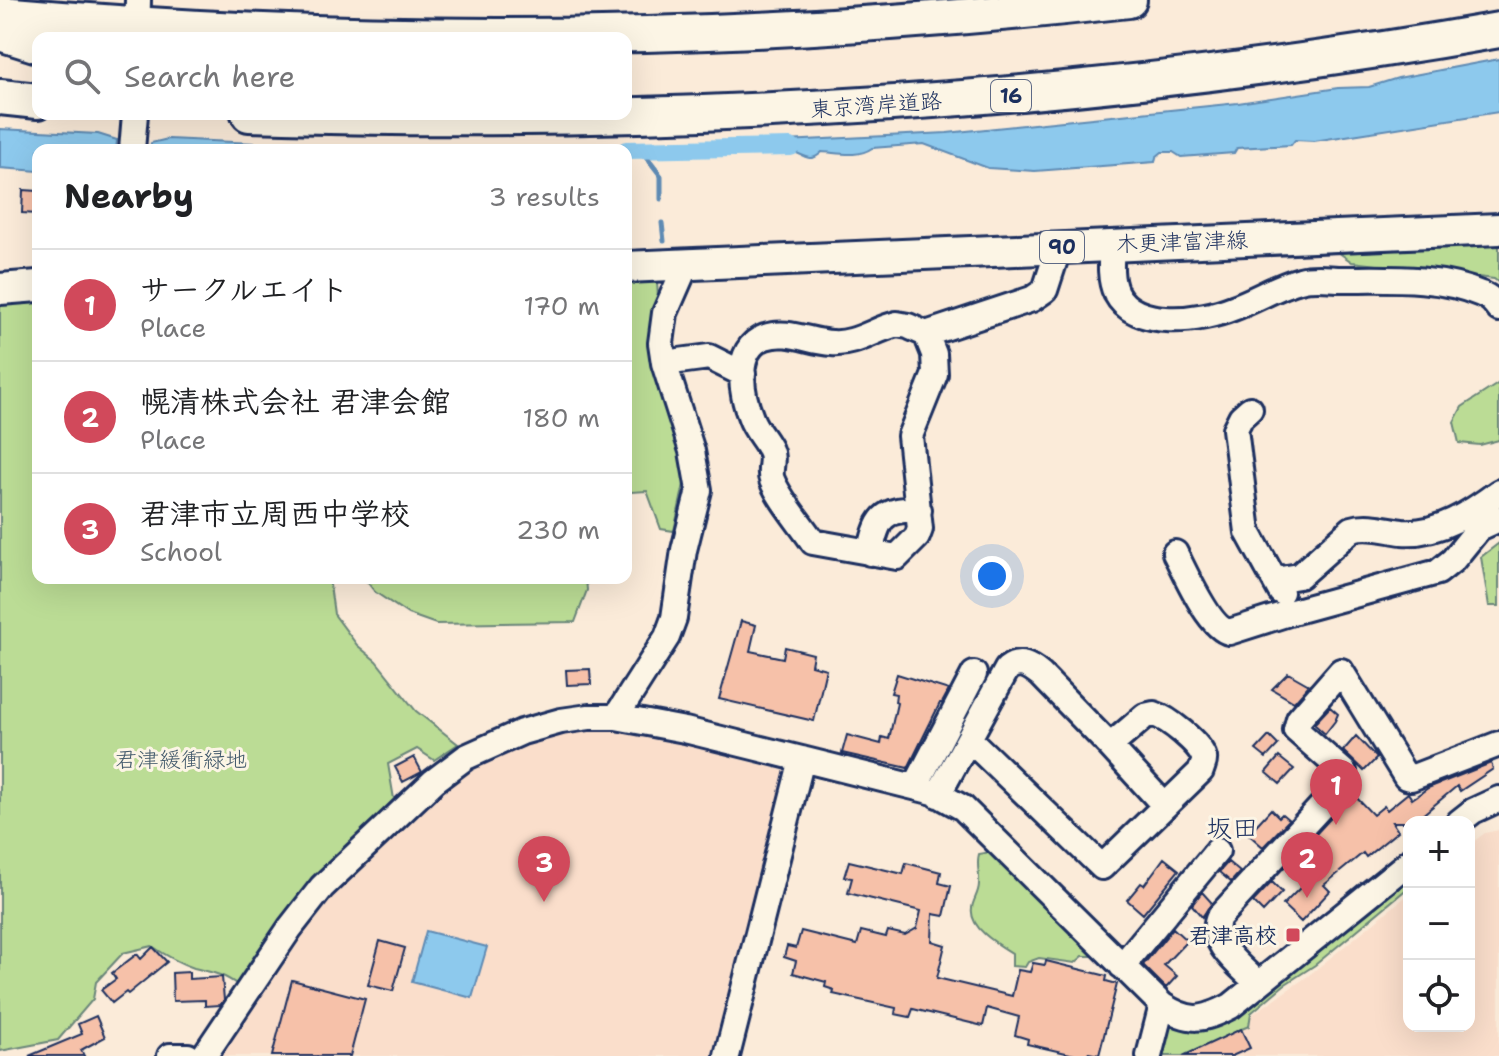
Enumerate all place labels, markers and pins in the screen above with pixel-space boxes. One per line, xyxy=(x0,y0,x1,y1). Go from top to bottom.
pin: 1 xyxy=(1310,759,1362,825)
pin: 2 xyxy=(1281,832,1333,898)
pin: 3 xyxy=(518,836,570,902)
place label: 君津高校 xyxy=(1189,921,1277,950)
marker: 君津高校 xyxy=(1284,926,1302,944)

